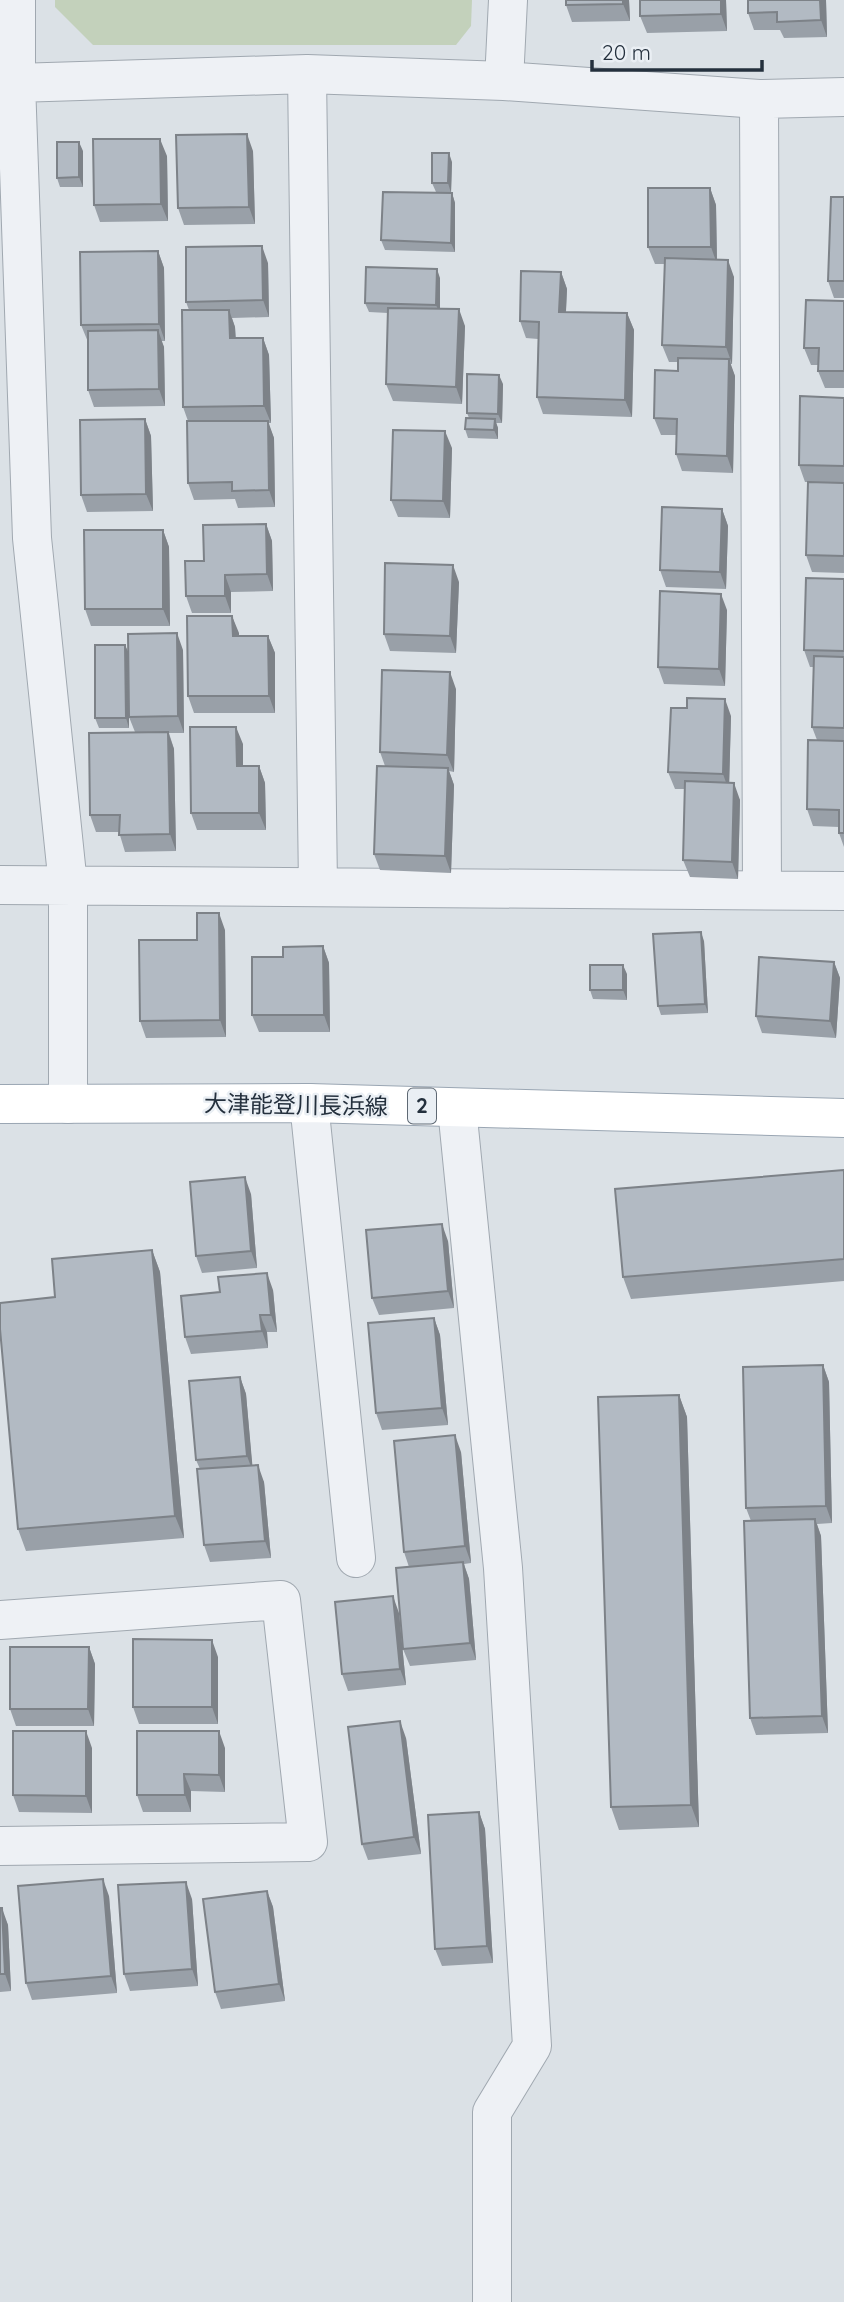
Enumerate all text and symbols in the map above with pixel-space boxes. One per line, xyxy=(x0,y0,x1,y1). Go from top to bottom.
scale bar xyxy=(592,28,762,72)
text: 20 m xyxy=(602,39,651,65)
street label: 大津能登川長浜線 xyxy=(204,1088,388,1121)
road number: 2 xyxy=(408,1088,436,1124)

